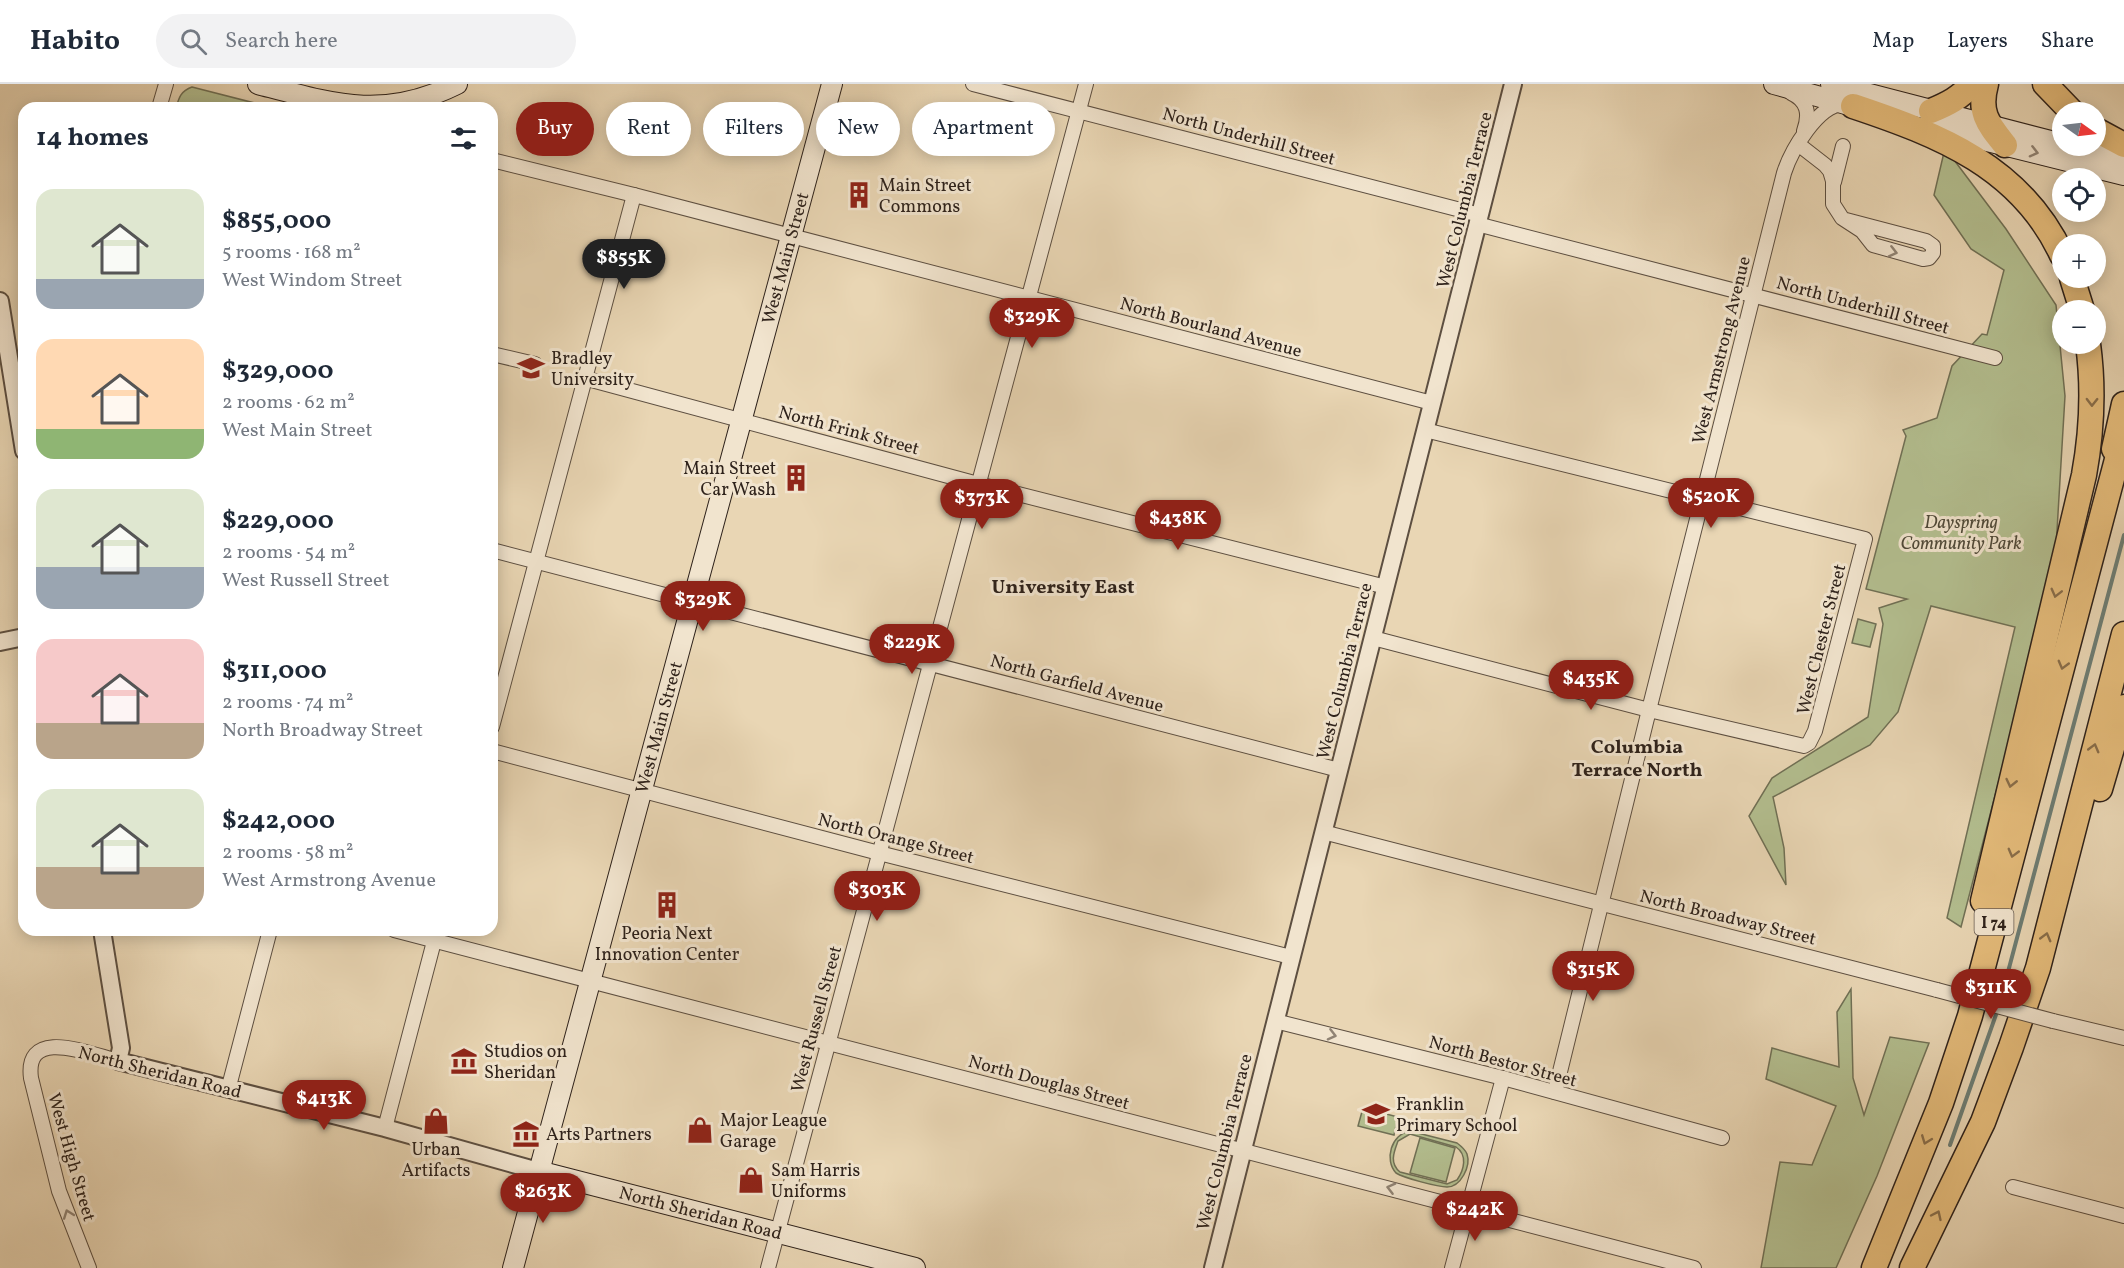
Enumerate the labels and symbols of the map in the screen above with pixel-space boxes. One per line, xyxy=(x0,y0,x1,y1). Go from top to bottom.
street label: North Underhill Street xyxy=(1159,102,1338,173)
north arrow xyxy=(2052,102,2106,156)
street label: West Columbia Terrace xyxy=(1431,109,1499,291)
one-way arrow xyxy=(2028,145,2038,158)
place label: Main Street Commons xyxy=(879,174,972,220)
building icon: Main Street Commons xyxy=(844,180,874,210)
street label: West Main Street xyxy=(757,190,816,327)
pin: $855K xyxy=(582,239,666,290)
one-way arrow xyxy=(1888,244,1898,257)
street label: West Armstrong Avenue xyxy=(1687,254,1758,447)
street label: North Underhill Street xyxy=(1773,271,1952,342)
street label: North Bourland Avenue xyxy=(1117,292,1304,365)
pin: $329K xyxy=(990,298,1074,349)
place label: Bradley University xyxy=(551,347,634,393)
school or university icon: Bradley University xyxy=(516,353,546,383)
one-way arrow xyxy=(2086,397,2098,406)
street label: North Frink Street xyxy=(775,401,922,462)
place label: Main Street Car Wash xyxy=(683,457,776,503)
building icon: Main Street Car Wash xyxy=(781,463,811,493)
pin: $520K xyxy=(1669,478,1753,529)
pin: $373K xyxy=(940,479,1024,530)
pin: $438K xyxy=(1136,500,1220,551)
park label: Dayspring Community Park xyxy=(1900,511,2022,557)
street label: West Chester Street xyxy=(1792,561,1853,717)
district label: University East xyxy=(991,574,1135,602)
street label: West Columbia Terrace xyxy=(1311,580,1379,762)
pin: $329K xyxy=(661,581,745,632)
one-way arrow xyxy=(2051,588,2064,598)
pin: $229K xyxy=(870,624,954,675)
street label: North Garfield Avenue xyxy=(987,649,1166,720)
street label: West Main Street xyxy=(630,659,690,796)
pin: $435K xyxy=(1549,660,1633,711)
one-way arrow xyxy=(2057,660,2070,670)
district label: Columbia Terrace North xyxy=(1572,734,1702,785)
one-way arrow xyxy=(2087,743,2100,753)
one-way arrow xyxy=(2005,777,2018,787)
street label: North Orange Street xyxy=(815,808,976,871)
one-way arrow xyxy=(2007,848,2020,858)
pin: $303K xyxy=(835,871,919,922)
street label: North Broadway Street xyxy=(1637,884,1818,952)
building icon: Peoria Next Innovation Center xyxy=(652,890,682,920)
road number: I 74 xyxy=(1974,909,2014,935)
place label: Peoria Next Innovation Center xyxy=(595,922,740,968)
one-way arrow xyxy=(2039,932,2051,942)
street label: West Russell Street xyxy=(786,943,849,1095)
pin: $315K xyxy=(1551,951,1635,1002)
pin: $311K xyxy=(1949,969,2033,1020)
one-way arrow xyxy=(1327,1028,1337,1041)
street label: North Bestor Street xyxy=(1426,1031,1580,1094)
place label: Studios on Sheridan xyxy=(484,1040,567,1086)
street label: North Sheridan Road xyxy=(75,1041,244,1106)
museum icon: Studios on Sheridan xyxy=(449,1046,479,1076)
street label: North Douglas Street xyxy=(965,1050,1132,1117)
street label: West Columbia Terrace xyxy=(1191,1051,1259,1233)
pin: $413K xyxy=(282,1080,366,1131)
street label: West High Street xyxy=(40,1090,101,1225)
place label: Franklin Primary School xyxy=(1396,1093,1517,1139)
school or university icon: Franklin Primary School xyxy=(1361,1099,1391,1129)
shop icon: Urban Artifacts xyxy=(421,1106,451,1136)
place label: Major League Garage xyxy=(720,1109,827,1155)
shop icon: Major League Garage xyxy=(685,1115,715,1145)
museum icon: Arts Partners xyxy=(511,1119,541,1149)
place label: Arts Partners xyxy=(546,1123,652,1148)
one-way arrow xyxy=(1921,1134,1933,1145)
place label: Urban Artifacts xyxy=(401,1138,471,1184)
place label: Sam Harris Uniforms xyxy=(771,1159,860,1205)
shop icon: Sam Harris Uniforms xyxy=(736,1165,766,1195)
pin: $263K xyxy=(501,1173,585,1224)
street label: North Sheridan Road xyxy=(616,1181,785,1247)
one-way arrow xyxy=(1386,1183,1396,1196)
pin: $242K xyxy=(1433,1191,1517,1242)
one-way arrow xyxy=(62,1209,75,1220)
one-way arrow xyxy=(1929,1211,1941,1222)

